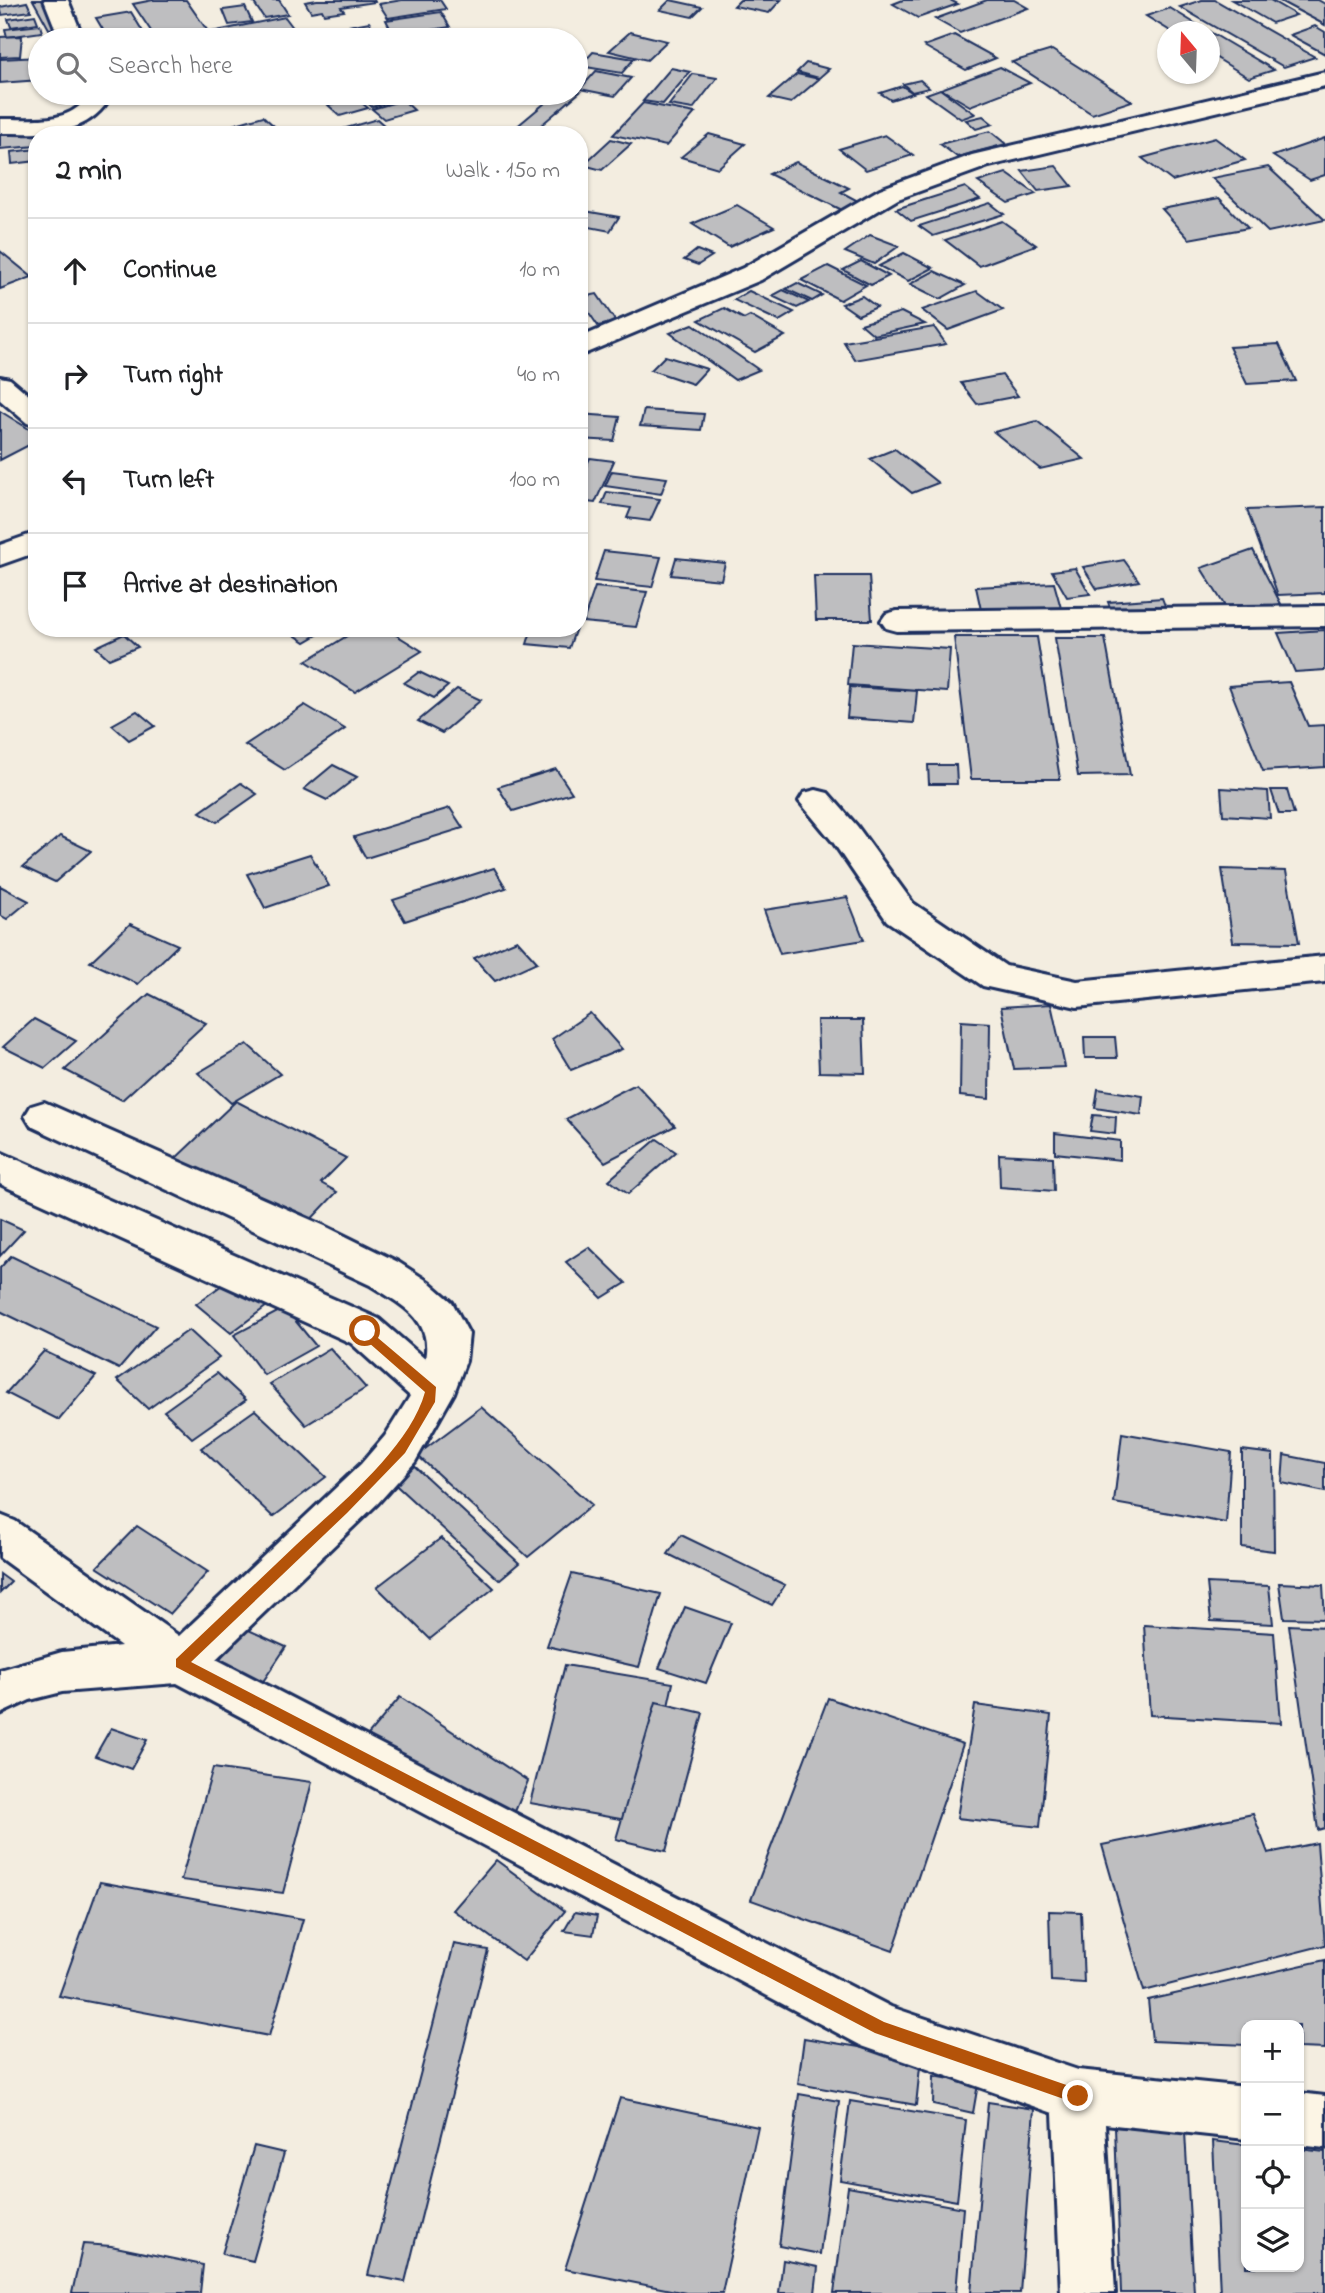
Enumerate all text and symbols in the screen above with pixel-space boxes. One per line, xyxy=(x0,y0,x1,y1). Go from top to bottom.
north arrow xyxy=(1157,21,1220,84)
search box xyxy=(28,28,588,105)
icon: search xyxy=(52,48,90,86)
text: Search here xyxy=(108,48,233,86)
text: 2 min xyxy=(56,150,122,194)
text: Walk · 150 m xyxy=(445,155,560,188)
icon: ahead xyxy=(56,252,94,290)
text: Continue xyxy=(123,252,216,290)
text: 10 m xyxy=(519,254,560,287)
icon: right xyxy=(56,357,94,395)
text: Turn right xyxy=(123,357,223,395)
text: 40 m xyxy=(517,359,560,392)
icon: left xyxy=(56,462,94,500)
text: Turn left xyxy=(123,462,214,500)
text: 100 m xyxy=(509,464,560,497)
icon: arrive xyxy=(56,567,94,605)
text: Arrive at destination xyxy=(123,567,338,605)
route start xyxy=(349,1315,380,1346)
map controls xyxy=(1241,2020,1304,2272)
button: + xyxy=(1241,2020,1304,2083)
route end xyxy=(1062,2080,1093,2111)
button: − xyxy=(1241,2083,1304,2146)
button: locate xyxy=(1241,2146,1304,2209)
button: layers xyxy=(1241,2209,1304,2272)

